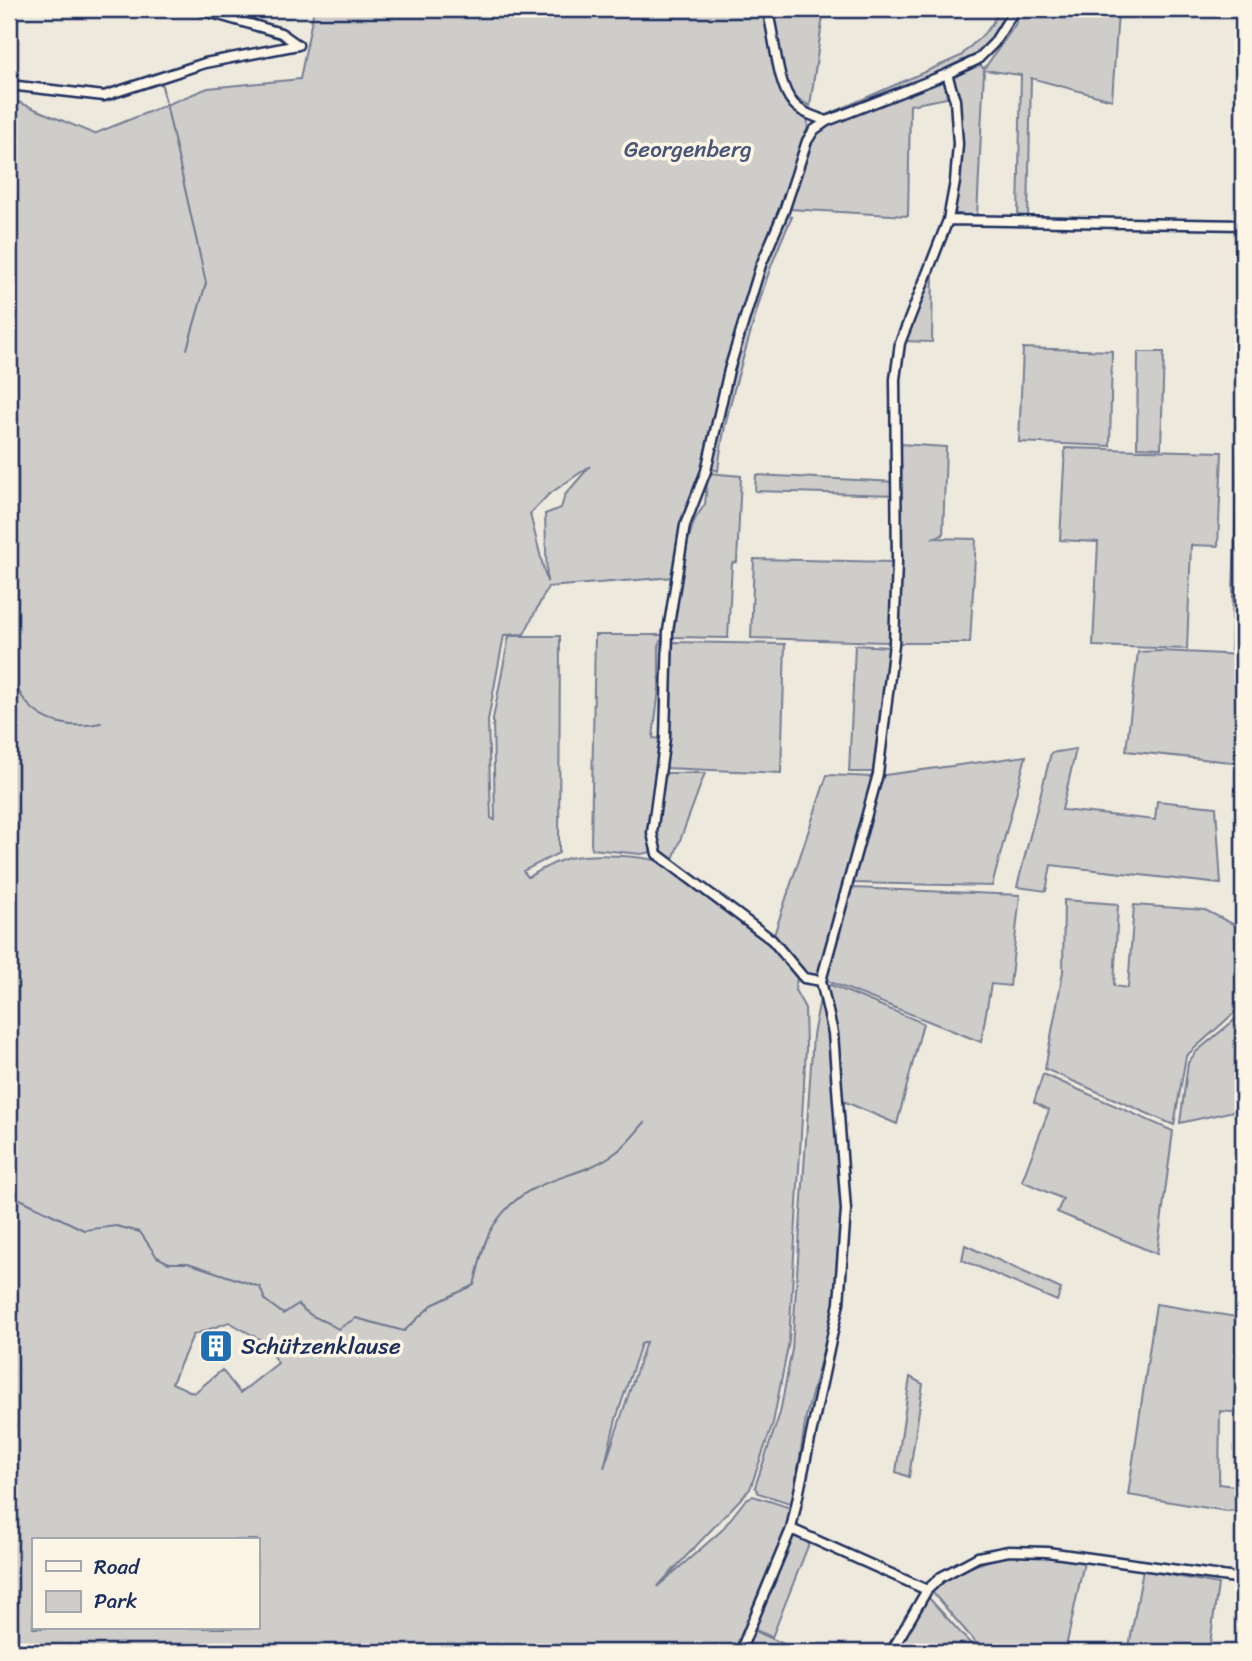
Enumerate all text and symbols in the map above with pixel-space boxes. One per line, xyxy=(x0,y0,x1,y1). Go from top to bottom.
park label: Georgenberg xyxy=(624,129,752,170)
place label: Schützenklause xyxy=(241,1326,401,1367)
building icon: Schützenklause xyxy=(197,1327,235,1365)
legend xyxy=(32,1538,259,1630)
text: Road xyxy=(94,1548,141,1586)
text: Park xyxy=(94,1582,137,1620)

